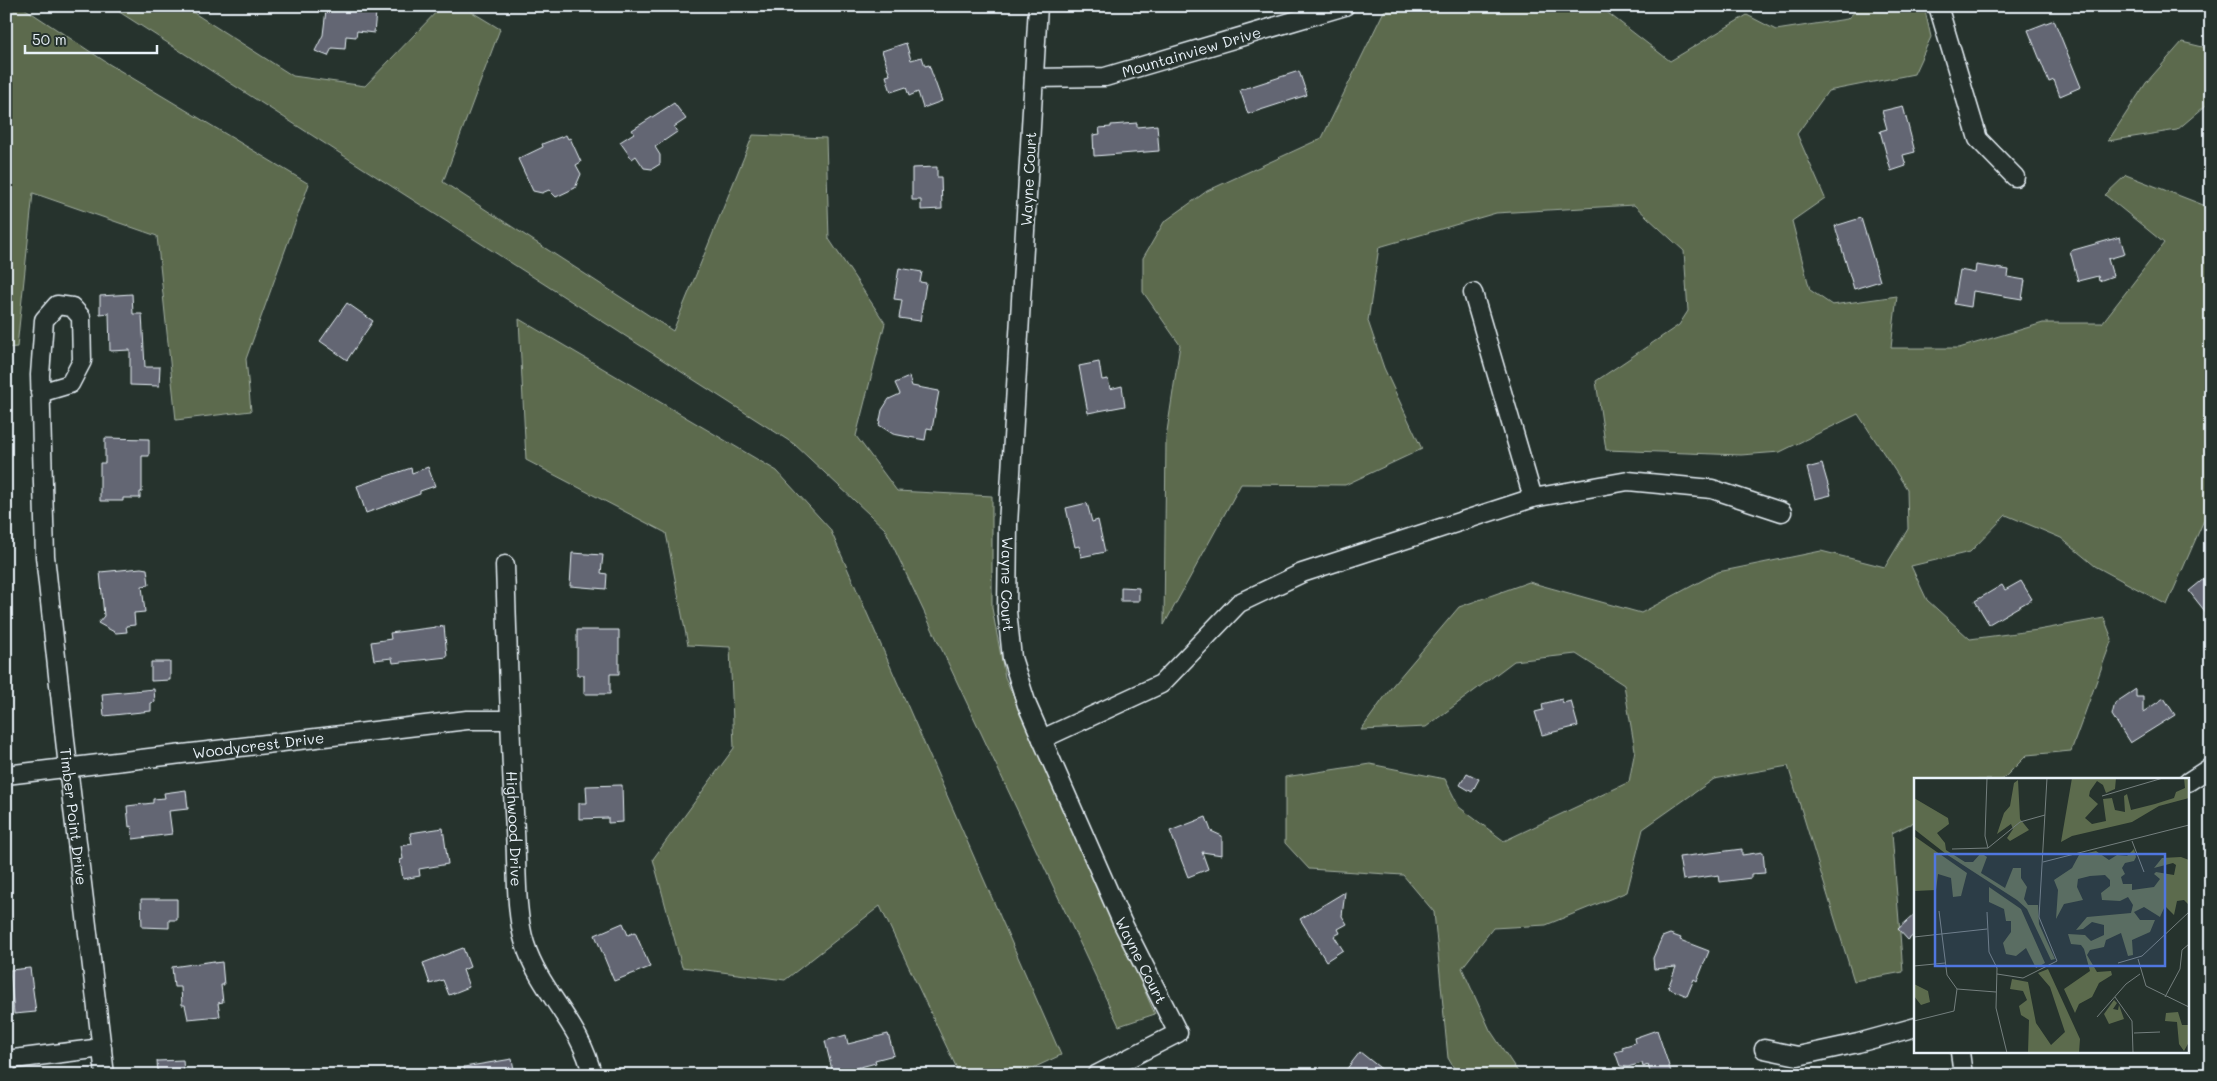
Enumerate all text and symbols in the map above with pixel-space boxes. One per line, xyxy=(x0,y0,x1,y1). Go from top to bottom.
street label: Mountainview Drive xyxy=(1119,21,1263,82)
scale bar xyxy=(25,22,158,54)
text: 50 m xyxy=(32,29,67,49)
street label: Wayne Court xyxy=(1016,131,1040,227)
street label: Wayne Court xyxy=(997,537,1019,632)
street label: Woodycrest Drive xyxy=(191,727,325,763)
street label: Timber Point Drive xyxy=(56,747,92,886)
street label: Highwood Drive xyxy=(502,770,527,887)
inset map xyxy=(1914,778,2190,1054)
street label: Wayne Court xyxy=(1111,913,1171,1007)

